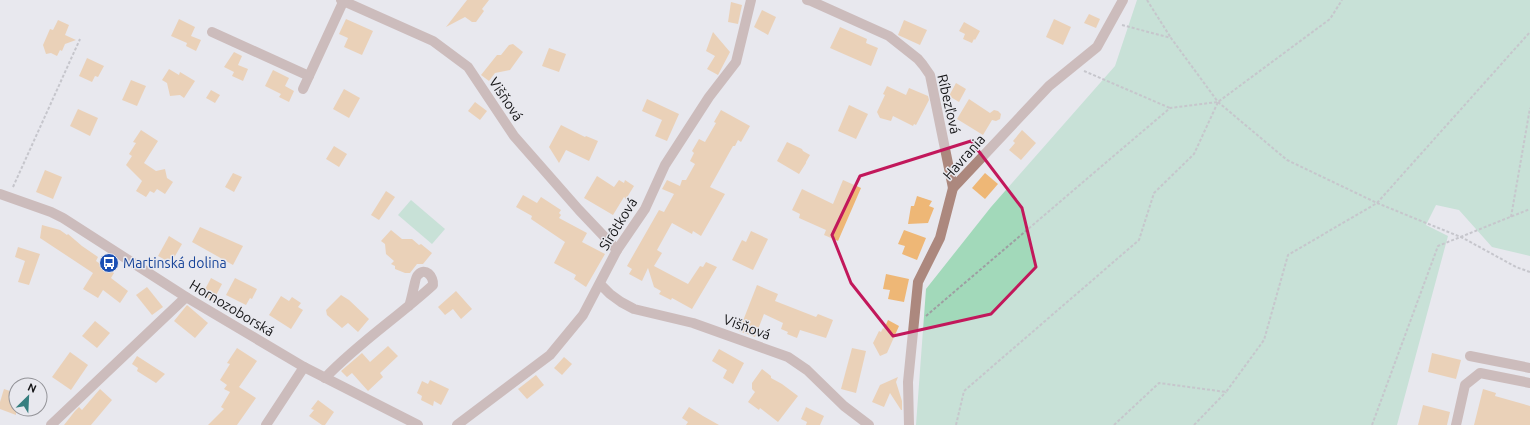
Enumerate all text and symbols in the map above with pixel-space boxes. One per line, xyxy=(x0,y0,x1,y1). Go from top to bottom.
street label: Ríbezľová xyxy=(934,73,964,135)
street label: Višňová xyxy=(486,74,526,124)
street label: Havrania xyxy=(940,131,988,183)
street label: Sirôtková xyxy=(596,195,640,253)
bus stop icon: Martinská dolina xyxy=(98,252,120,274)
place label: Martinská dolina xyxy=(123,255,227,271)
street label: Hornozoborská xyxy=(187,276,277,340)
street label: Višňová xyxy=(721,311,773,343)
north arrow xyxy=(8,377,48,417)
text: N xyxy=(26,381,38,395)

